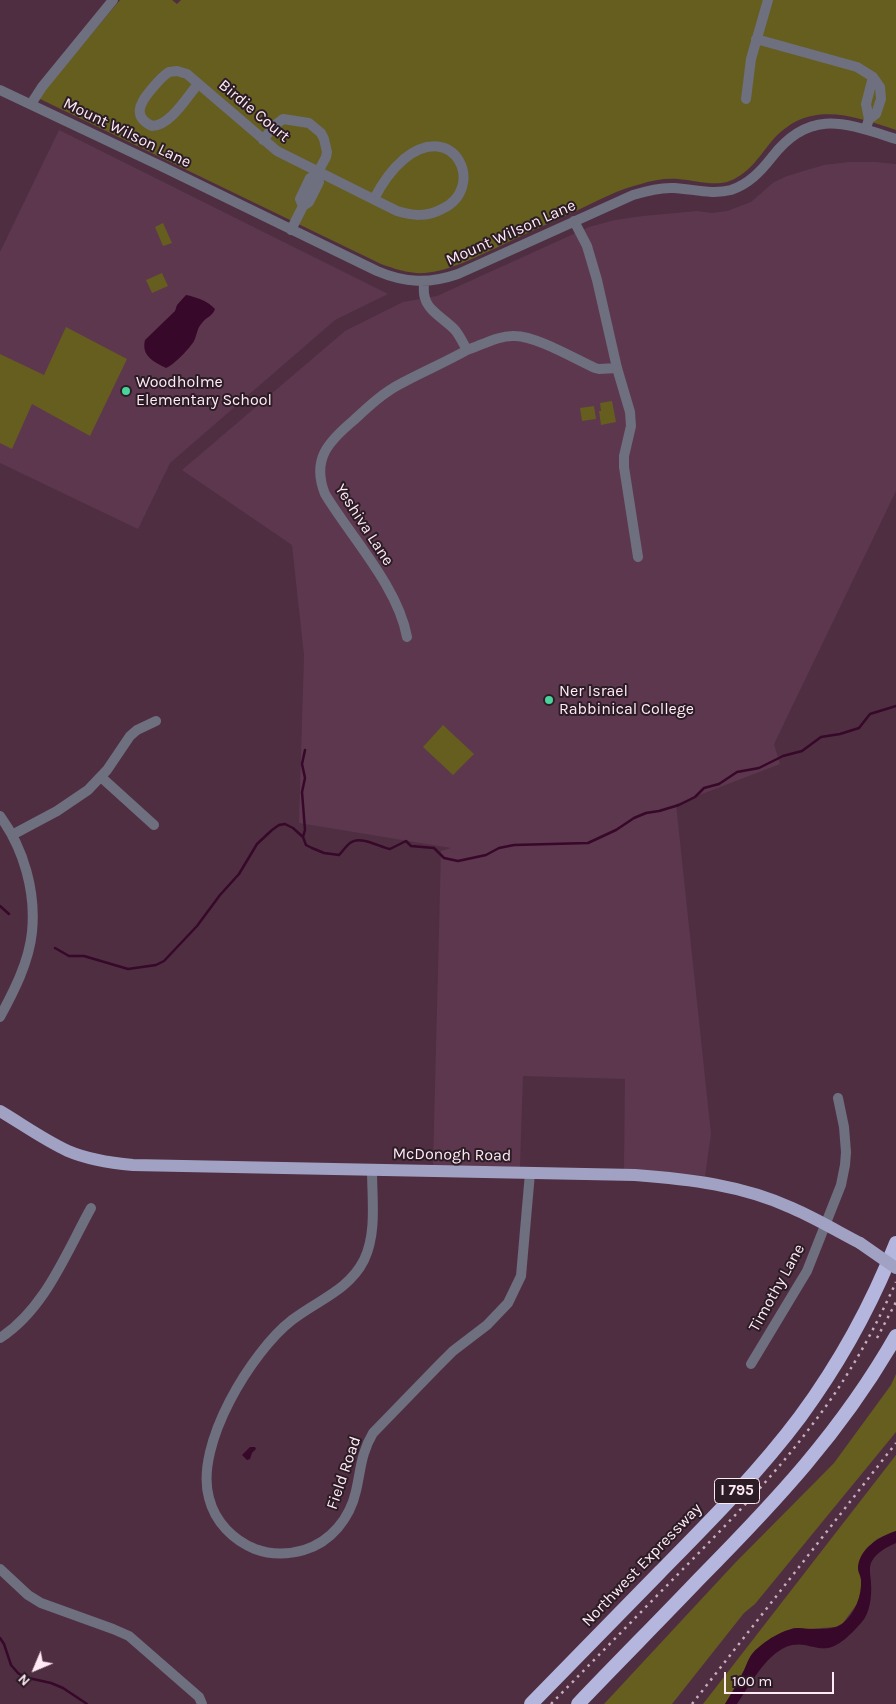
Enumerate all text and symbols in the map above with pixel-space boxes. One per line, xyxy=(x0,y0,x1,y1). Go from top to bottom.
street label: Birdie Court xyxy=(215,76,293,146)
street label: Mount Wilson Lane xyxy=(60,94,194,172)
street label: Mount Wilson Lane xyxy=(443,196,579,270)
place label: Woodholme Elementary School xyxy=(136,372,272,410)
marker: Woodholme Elementary School xyxy=(120,385,132,397)
street label: Yeshiva Lane xyxy=(330,481,398,569)
place label: Ner Israel Rabbinical College xyxy=(559,681,694,719)
marker: Ner Israel Rabbinical College xyxy=(543,694,555,706)
street label: McDonogh Road xyxy=(392,1144,512,1166)
street label: Timothy Lane xyxy=(745,1241,809,1335)
street label: Field Road xyxy=(323,1434,365,1512)
road number: I 795 xyxy=(714,1478,760,1504)
street label: Northwest Expressway xyxy=(578,1499,706,1631)
north arrow xyxy=(10,1644,60,1694)
scale bar xyxy=(726,1662,836,1694)
text: N xyxy=(14,1670,34,1690)
text: 100 m xyxy=(732,1672,772,1690)

